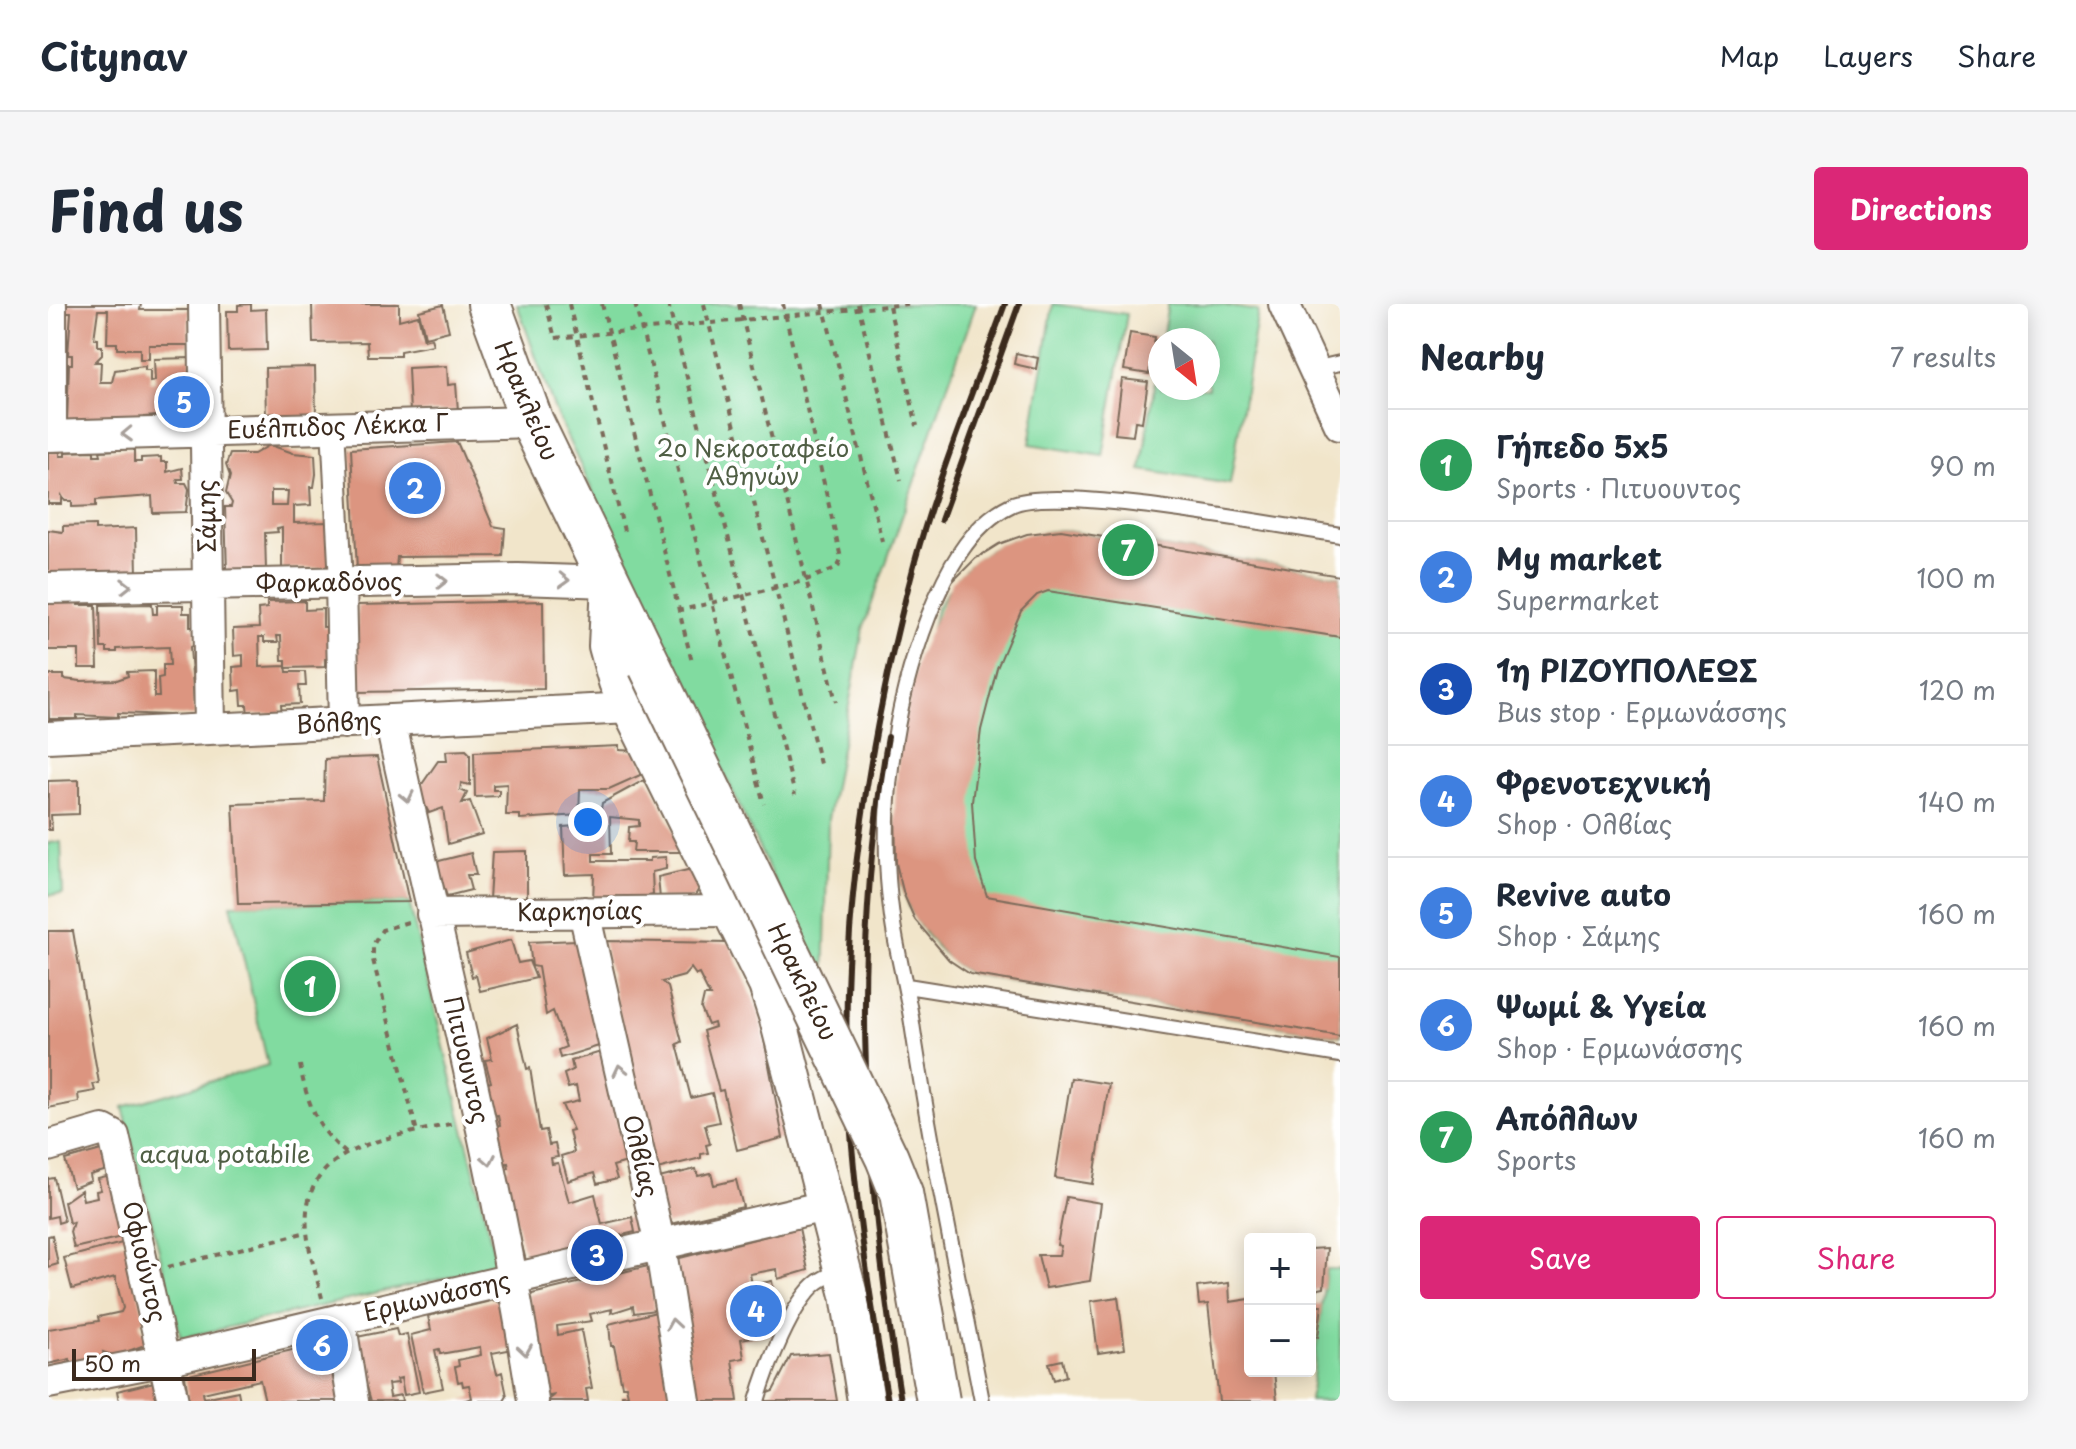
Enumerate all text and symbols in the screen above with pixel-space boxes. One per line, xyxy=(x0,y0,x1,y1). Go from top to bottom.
text: Citynav xyxy=(40,27,188,84)
text: Map xyxy=(1719,34,1779,77)
text: Layers xyxy=(1823,34,1913,77)
text: Share xyxy=(1957,34,2036,77)
text: Find us xyxy=(48,166,244,251)
button: Directions xyxy=(1814,167,2028,250)
north arrow xyxy=(1148,328,1220,400)
text: Nearby xyxy=(1420,330,1545,382)
street label: Ηρακλείου xyxy=(486,335,569,466)
text: 7 results xyxy=(1890,337,1996,376)
pin: 5 xyxy=(158,372,210,432)
street label: Ευέλπιδος Λέκκα Γ xyxy=(226,403,450,447)
text: Γήπεδο 5x5 xyxy=(1496,423,1669,468)
one-way arrow xyxy=(120,425,133,442)
park label: 2ο Νεκροταφείο Αθηνών xyxy=(657,429,849,493)
text: 1 xyxy=(1440,446,1452,485)
text: 90 m xyxy=(1929,446,1996,485)
pin: 2 xyxy=(389,458,441,518)
text: Sports · Πιτυουντος xyxy=(1496,468,1741,507)
street label: Σάμης xyxy=(186,479,224,553)
pin: 7 xyxy=(1102,520,1154,580)
text: My market xyxy=(1496,535,1662,580)
text: 2 xyxy=(1437,558,1455,597)
text: 100 m xyxy=(1916,558,1996,597)
street label: Φαρκαδόνος xyxy=(255,562,403,600)
one-way arrow xyxy=(558,571,571,589)
one-way arrow xyxy=(436,572,449,589)
one-way arrow xyxy=(120,577,133,595)
text: Supermarket xyxy=(1496,580,1659,619)
text: 1η ΡΙΖΟΥΠΟΛΕΩΣ xyxy=(1496,647,1758,692)
text: 3 xyxy=(1437,670,1455,709)
text: 120 m xyxy=(1919,670,1996,709)
text: Bus stop · Ερμωνάσσης xyxy=(1496,692,1787,731)
street label: Βόλβης xyxy=(295,701,383,741)
text: Φρενοτεχνική xyxy=(1496,759,1711,804)
text: 4 xyxy=(1437,782,1455,821)
text: 140 m xyxy=(1918,782,1996,821)
one-way arrow xyxy=(398,789,415,803)
your location xyxy=(568,802,608,842)
text: Shop · Ολβίας xyxy=(1496,804,1672,843)
text: Revive auto xyxy=(1496,871,1671,916)
street label: Καρκησίας xyxy=(517,891,643,929)
text: 5 xyxy=(1438,894,1454,933)
text: 160 m xyxy=(1918,894,1996,933)
street label: Ηρακλείου xyxy=(760,916,848,1046)
text: Shop · Σάμης xyxy=(1496,916,1661,955)
pin: 1 xyxy=(284,956,336,1016)
text: Ψωμί & Υγεία xyxy=(1496,983,1707,1028)
street label: Πιτυουντος xyxy=(436,992,500,1127)
text: 6 xyxy=(1437,1006,1455,1045)
text: 160 m xyxy=(1918,1006,1996,1045)
text: Shop · Ερμωνάσσης xyxy=(1496,1028,1743,1067)
one-way arrow xyxy=(612,1063,629,1077)
text: Απόλλων xyxy=(1496,1095,1639,1140)
street label: Ολβίας xyxy=(615,1111,669,1200)
text: 7 xyxy=(1439,1118,1453,1157)
text: 160 m xyxy=(1918,1118,1996,1157)
park label: acqua potabile xyxy=(139,1135,311,1171)
text: Sports xyxy=(1496,1140,1576,1179)
one-way arrow xyxy=(479,1153,496,1166)
street label: Οφιούντος xyxy=(115,1197,177,1326)
button: Save xyxy=(1420,1216,1700,1299)
button: Share xyxy=(1716,1216,1996,1299)
pin: 3 xyxy=(571,1225,623,1285)
map controls xyxy=(1244,1233,1316,1377)
button: + xyxy=(1244,1233,1316,1305)
street label: Ερμωνάσσης xyxy=(360,1261,513,1329)
pin: 4 xyxy=(730,1281,782,1341)
button: − xyxy=(1244,1305,1316,1377)
pin: 6 xyxy=(296,1315,348,1375)
one-way arrow xyxy=(665,1317,682,1331)
one-way arrow xyxy=(516,1343,533,1356)
scale bar xyxy=(72,1345,256,1381)
text: 50 m xyxy=(84,1346,141,1379)

